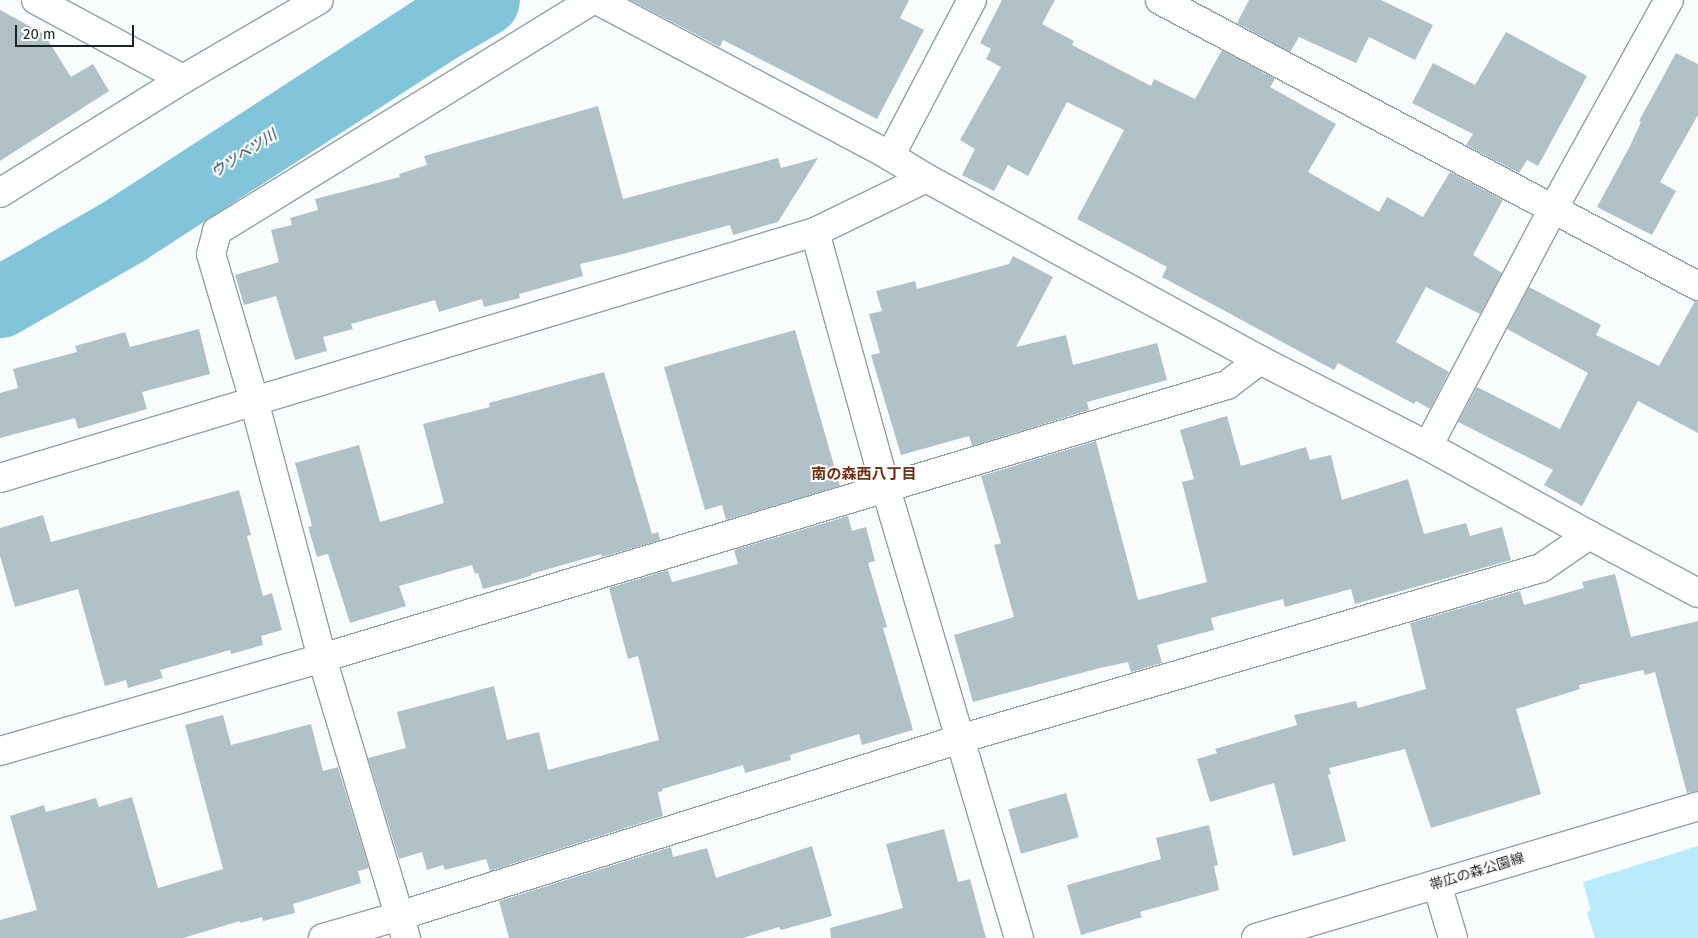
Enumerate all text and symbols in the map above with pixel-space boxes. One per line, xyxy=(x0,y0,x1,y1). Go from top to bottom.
scale bar xyxy=(18,15,136,47)
text: 20 m xyxy=(23,25,56,43)
water label: ウツベツ川 xyxy=(208,126,280,182)
district label: 南の森西八丁目 xyxy=(812,466,916,484)
street label: 帯広の森公園線 xyxy=(1428,850,1526,894)

